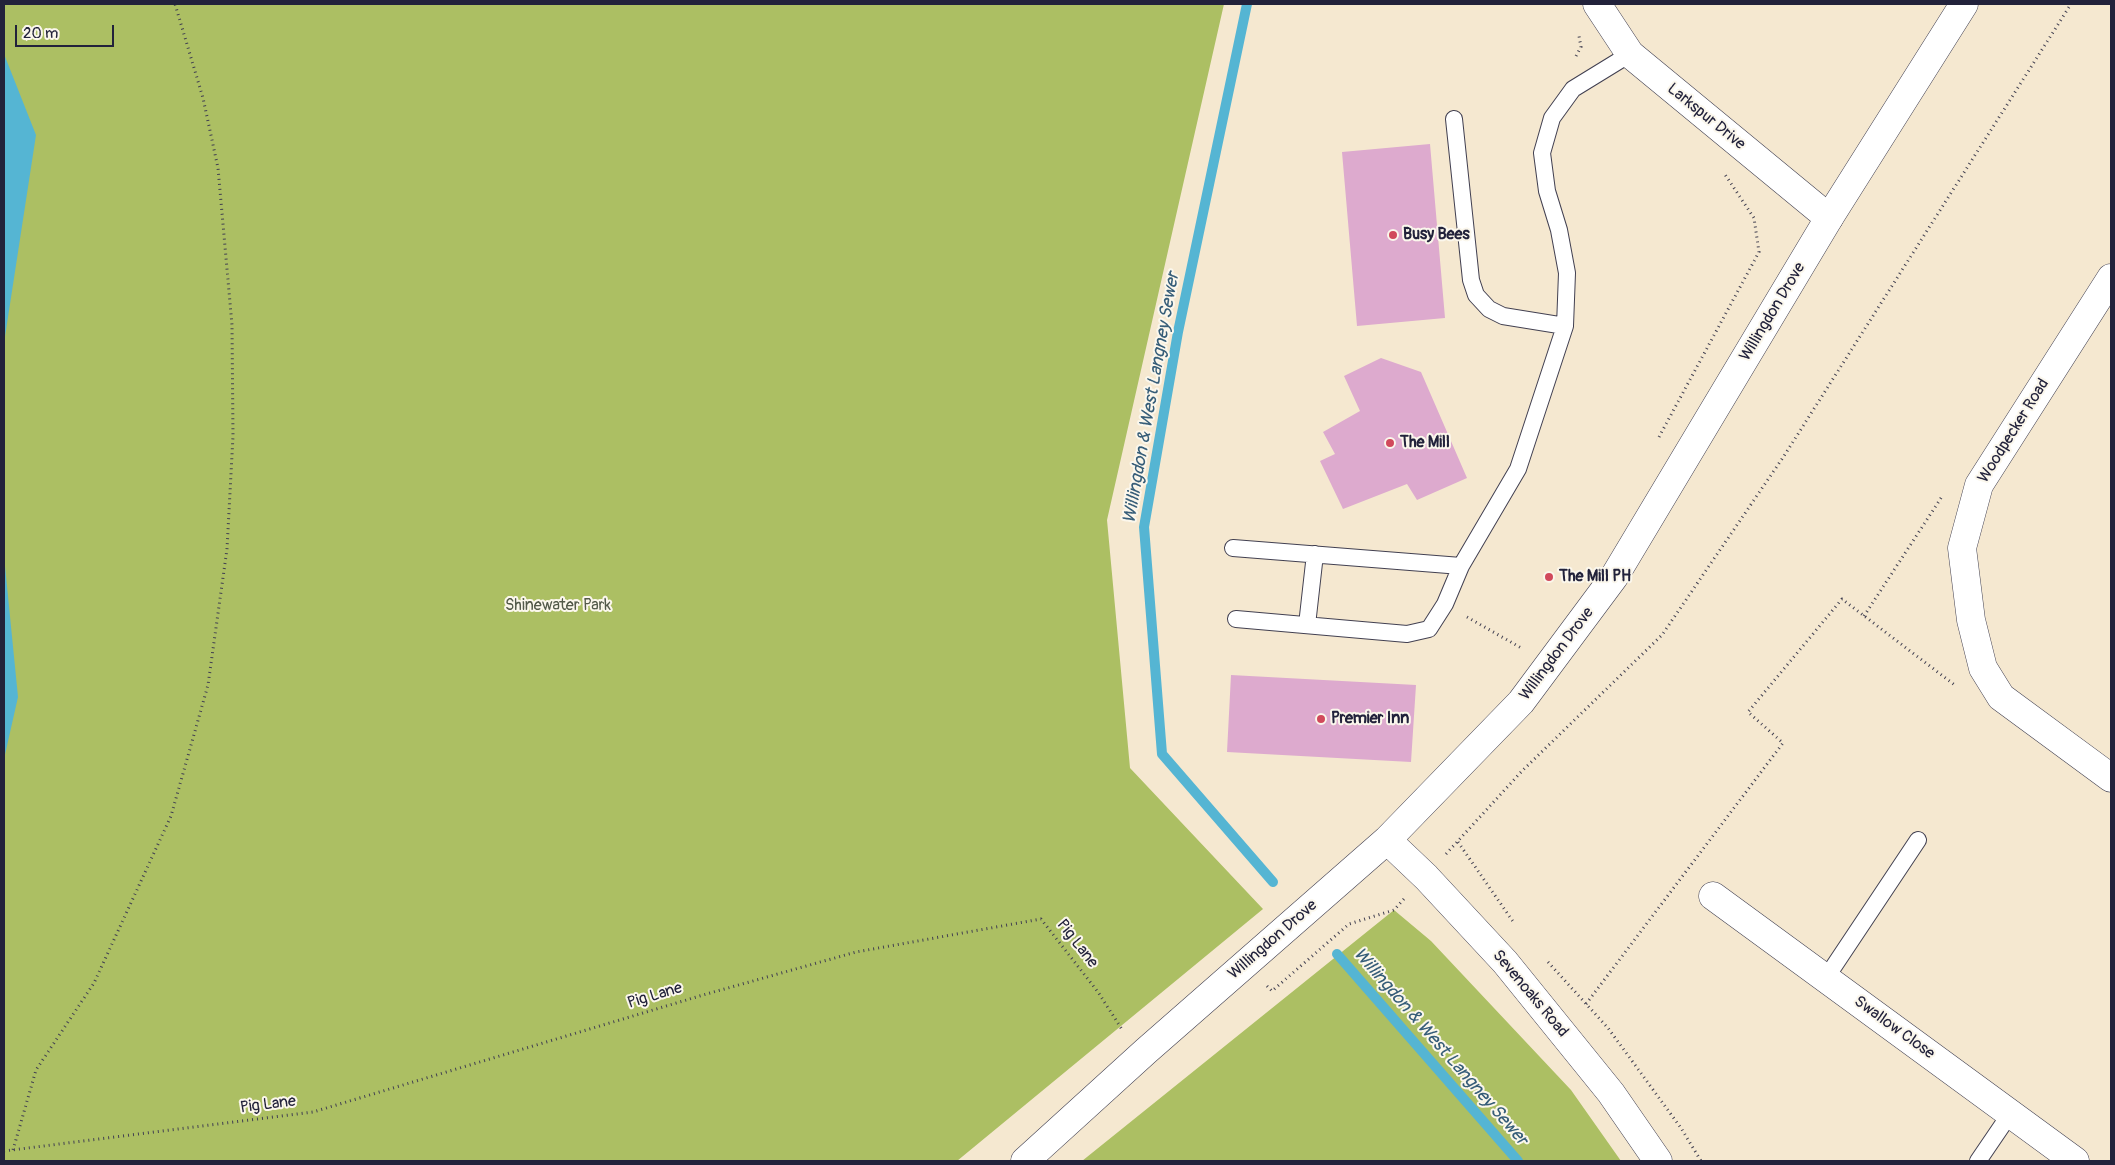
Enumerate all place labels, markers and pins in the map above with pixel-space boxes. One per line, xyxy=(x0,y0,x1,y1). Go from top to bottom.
place label: Busy Bees xyxy=(1403,225,1470,245)
marker: Busy Bees xyxy=(1387,229,1399,241)
place label: The Mill xyxy=(1400,433,1450,453)
marker: The Mill xyxy=(1384,437,1396,449)
place label: The Mill PH xyxy=(1559,567,1631,587)
marker: The Mill PH xyxy=(1543,571,1555,583)
place label: Premier Inn xyxy=(1331,709,1409,729)
marker: Premier Inn xyxy=(1315,713,1327,725)

